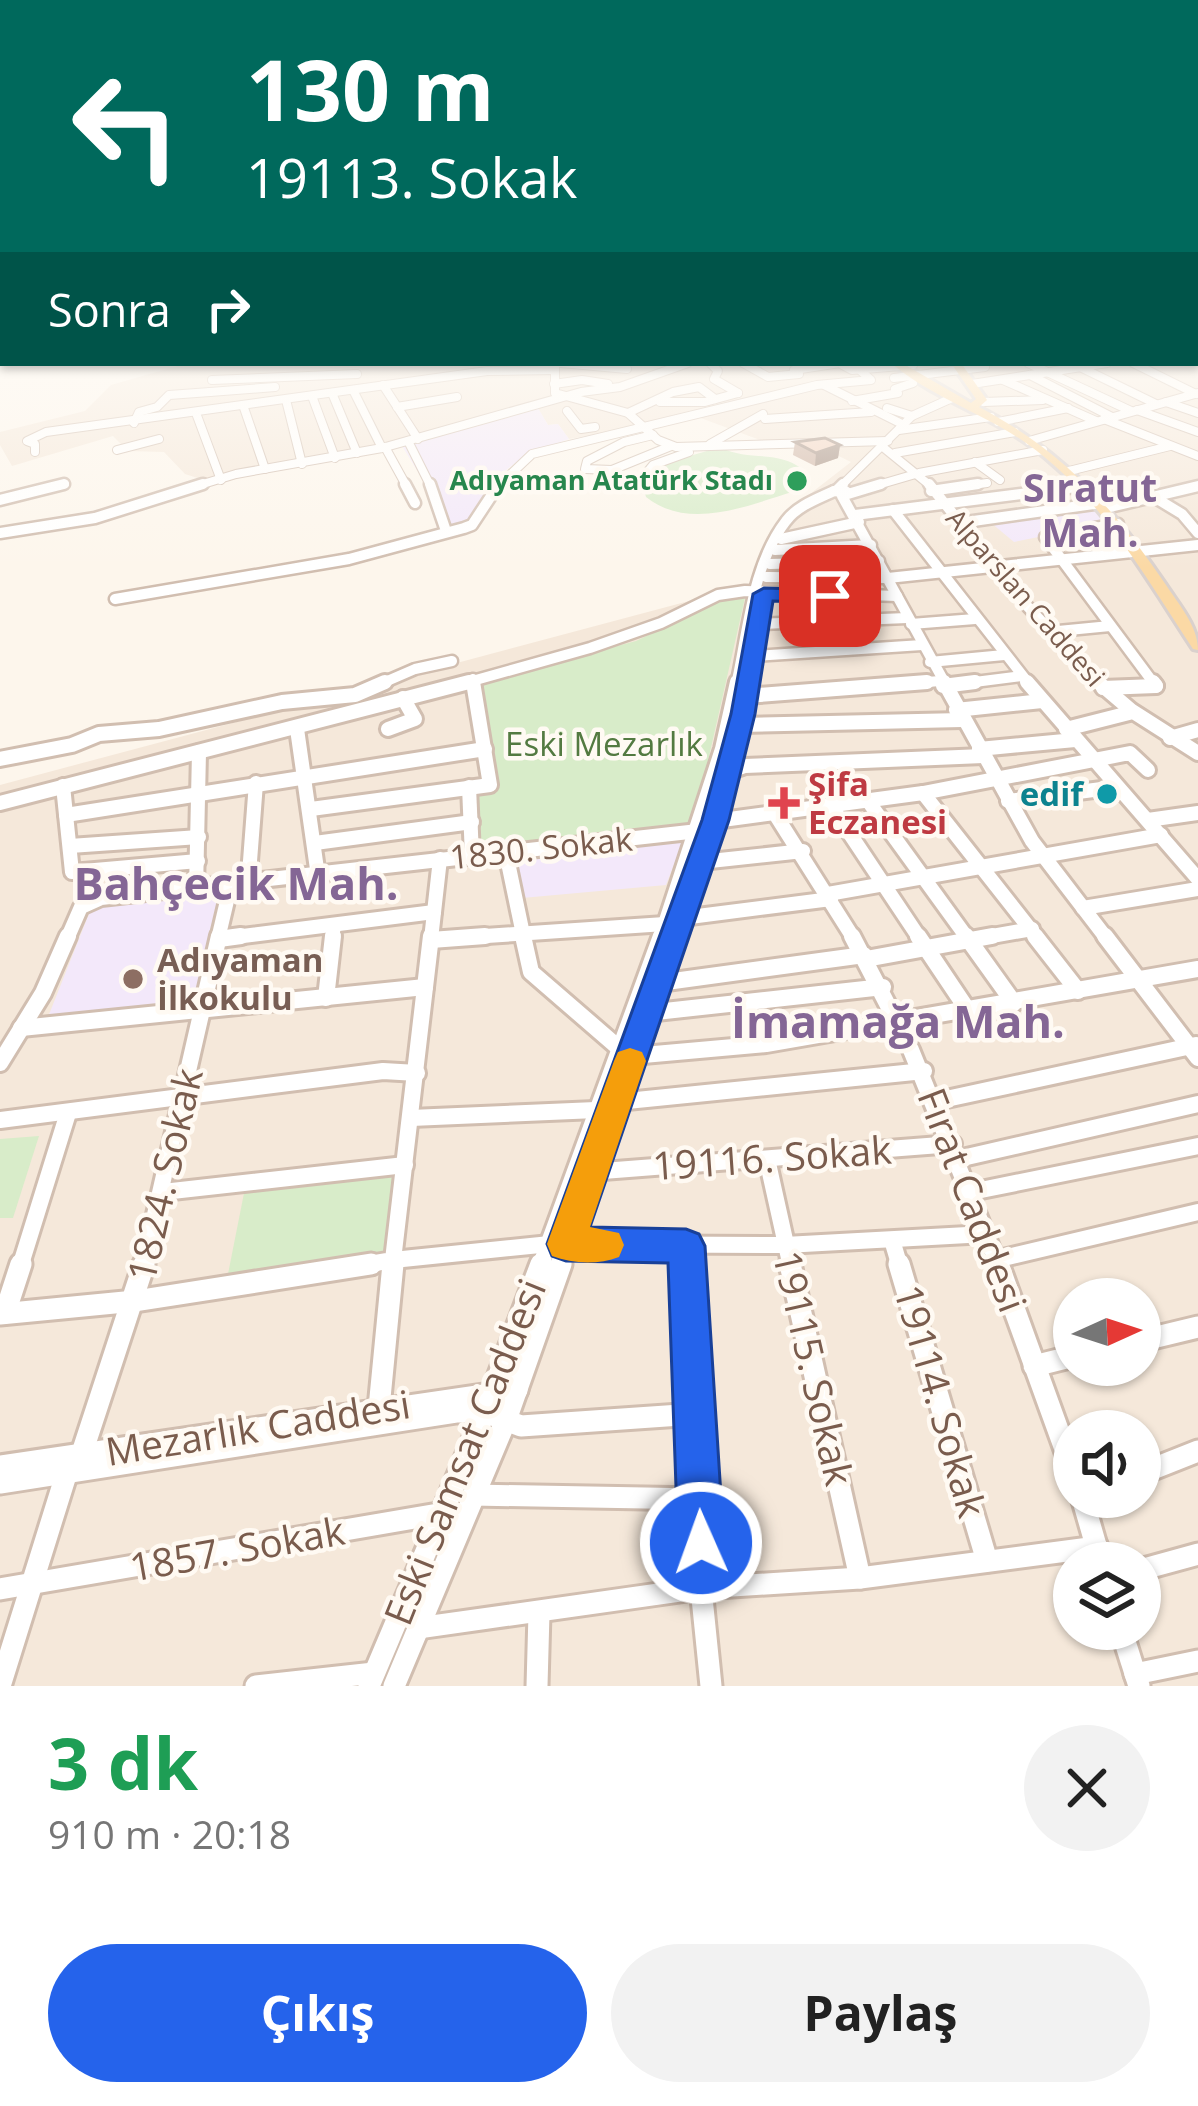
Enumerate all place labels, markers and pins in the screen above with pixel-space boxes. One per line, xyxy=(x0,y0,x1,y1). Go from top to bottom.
place label: Adıyaman Atatürk Stadı xyxy=(449,461,773,498)
marker: Adıyaman Atatürk Stadı xyxy=(784,468,810,494)
pin xyxy=(779,545,881,647)
place label: Şifa Eczanesi xyxy=(808,761,947,844)
place label: edif xyxy=(1020,771,1085,816)
marker: edif xyxy=(1094,781,1120,807)
marker: Şifa Eczanesi xyxy=(771,790,797,816)
place label: Adıyaman İlkokulu xyxy=(157,937,323,1020)
marker: Adıyaman İlkokulu xyxy=(120,966,146,992)

